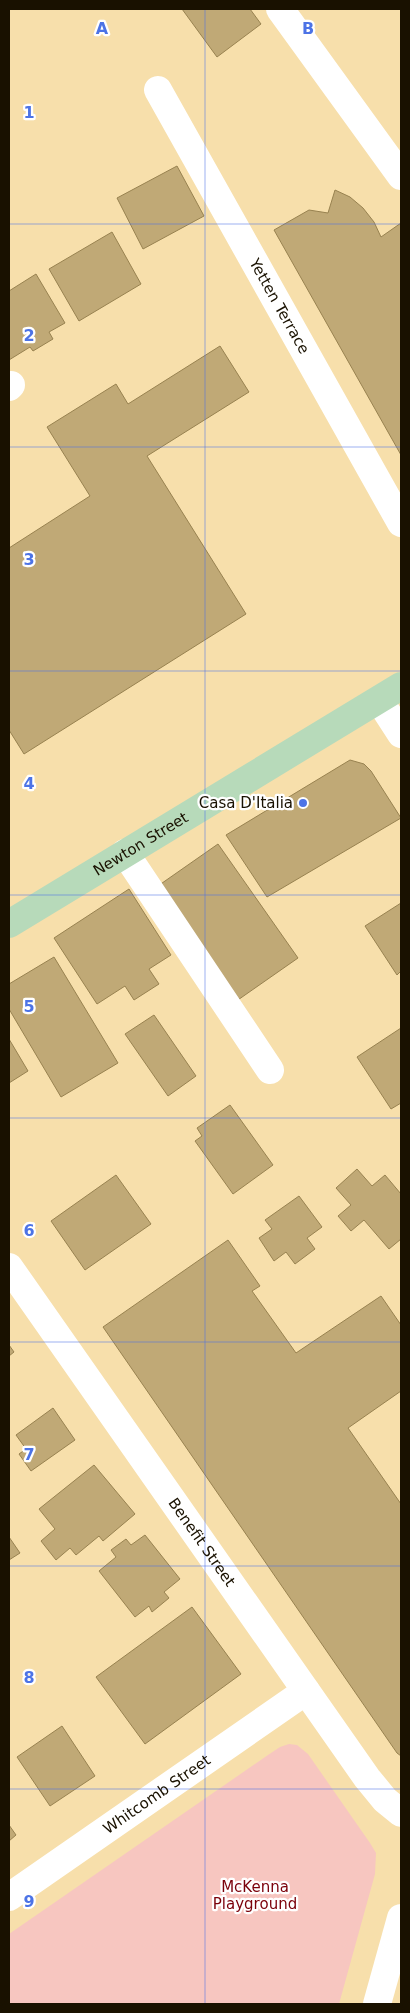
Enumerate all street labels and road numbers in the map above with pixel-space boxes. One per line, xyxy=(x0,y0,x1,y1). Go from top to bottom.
street label: Yetten Terrace xyxy=(245,255,313,357)
street label: Newton Street xyxy=(90,808,191,880)
street label: Benefit Street xyxy=(165,1494,239,1590)
street label: Whitcomb Street xyxy=(100,1751,214,1838)

